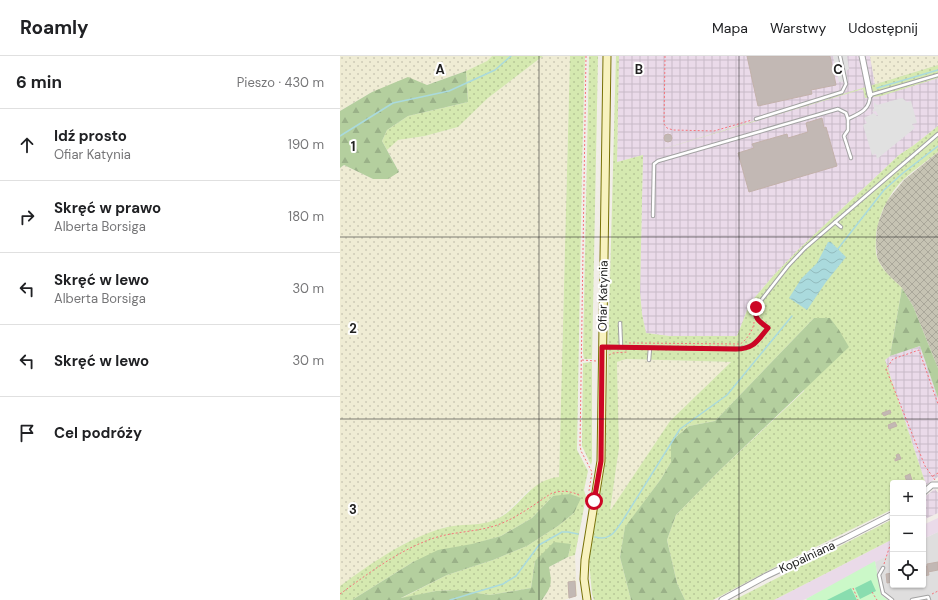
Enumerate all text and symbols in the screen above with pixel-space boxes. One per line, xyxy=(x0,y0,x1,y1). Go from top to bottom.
text: Roamly xyxy=(20,15,89,40)
text: Mapa xyxy=(712,19,748,37)
text: Warstwy xyxy=(770,19,826,37)
text: Udostępnij xyxy=(848,19,918,37)
text: A xyxy=(435,61,445,78)
text: B xyxy=(635,61,643,78)
text: C xyxy=(833,61,843,78)
text: 6 min xyxy=(16,71,62,93)
text: Pieszo · 430 m xyxy=(237,74,324,91)
text: Idź prosto xyxy=(54,126,127,146)
icon: ahead xyxy=(16,134,38,156)
text: 190 m xyxy=(288,136,324,153)
text: 1 xyxy=(351,138,355,155)
text: Ofiar Katynia xyxy=(54,146,131,163)
text: Skręć w prawo xyxy=(54,198,161,218)
icon: right xyxy=(16,206,38,228)
text: 180 m xyxy=(288,208,324,225)
text: Alberta Borsiga xyxy=(54,218,146,235)
street label: Ofiar Katynia xyxy=(594,260,612,332)
text: Skręć w lewo xyxy=(54,270,149,290)
icon: left xyxy=(16,278,38,300)
text: 30 m xyxy=(292,280,324,297)
text: Alberta Borsiga xyxy=(54,290,146,307)
route end xyxy=(747,298,765,316)
text: 2 xyxy=(349,320,357,337)
icon: left xyxy=(16,350,38,372)
text: Skręć w lewo xyxy=(54,351,149,371)
text: 30 m xyxy=(292,352,324,369)
icon: arrive xyxy=(16,422,38,444)
text: Cel podróży xyxy=(54,423,142,443)
map controls xyxy=(890,480,926,588)
button: + xyxy=(890,480,926,516)
route start xyxy=(585,492,603,510)
text: 3 xyxy=(349,501,357,518)
button: − xyxy=(890,516,926,552)
street label: Kopalniana xyxy=(776,537,838,577)
button: locate xyxy=(890,552,926,588)

